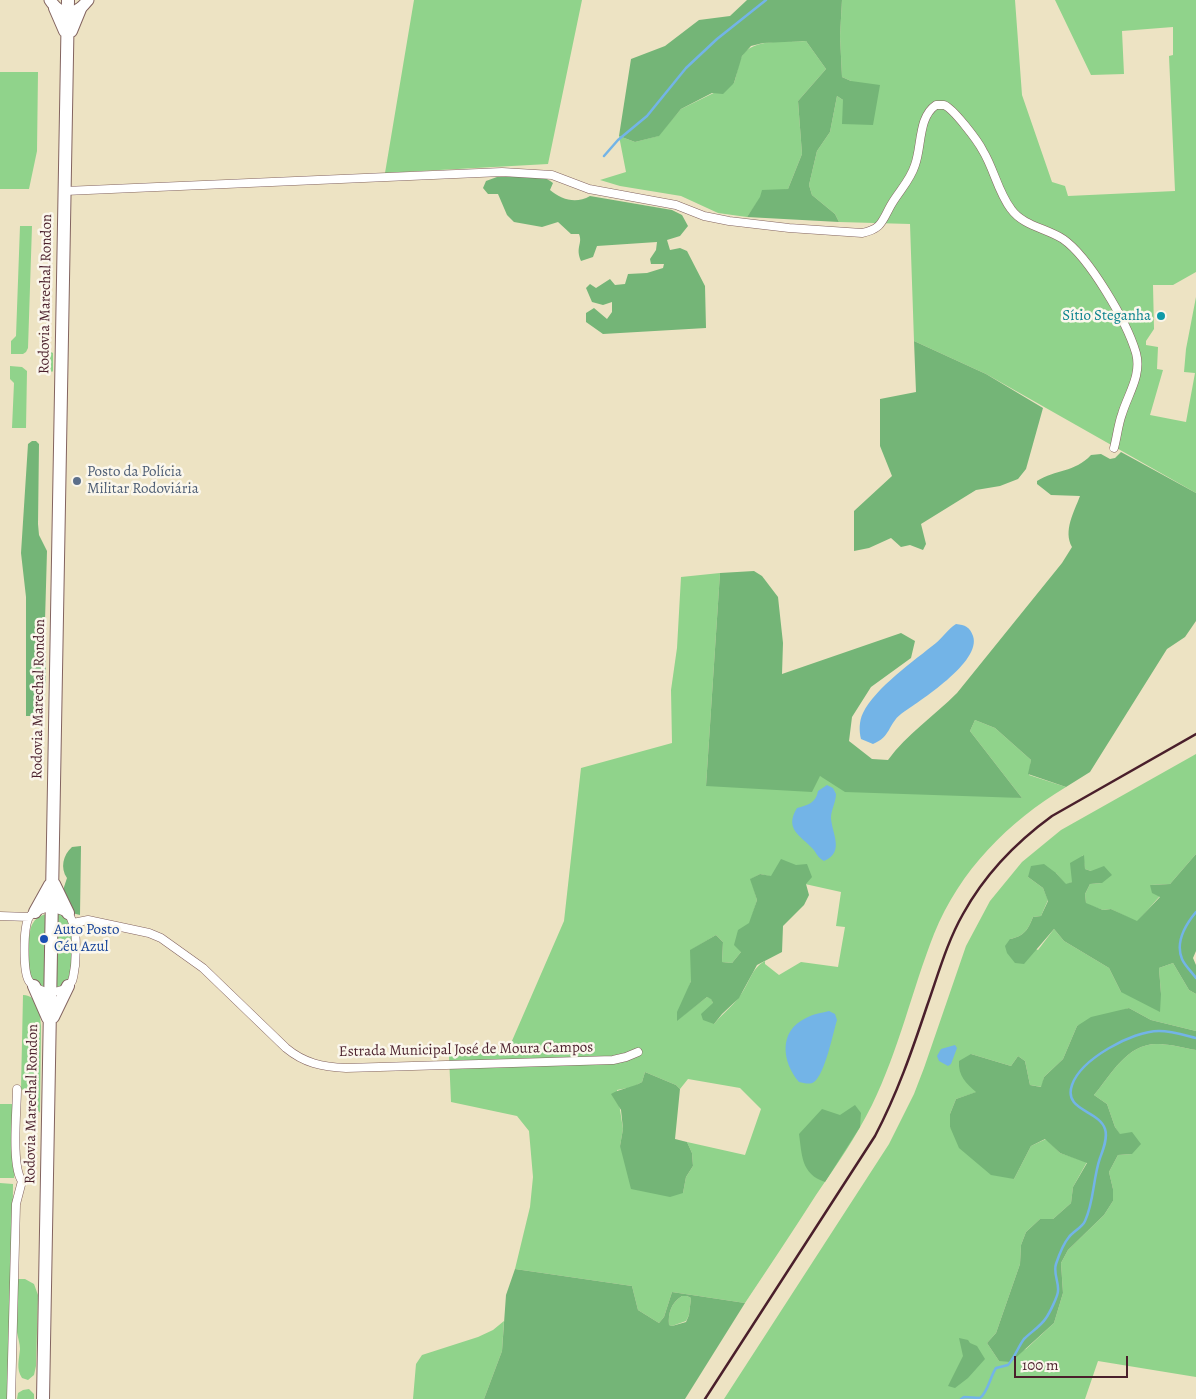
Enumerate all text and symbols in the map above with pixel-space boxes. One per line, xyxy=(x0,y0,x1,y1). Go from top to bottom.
street label: Rodovia Marechal Rondon xyxy=(36,214,56,374)
place label: Sítio Steganha xyxy=(1062,307,1151,325)
marker: Sítio Steganha xyxy=(1155,310,1167,322)
place label: Posto da Polícia Militar Rodoviária xyxy=(87,463,199,498)
marker: Posto da Polícia Militar Rodoviária xyxy=(71,475,83,487)
street label: Rodovia Marechal Rondon xyxy=(29,619,49,779)
place label: Auto Posto Céu Azul xyxy=(54,921,119,956)
marker: Auto Posto Céu Azul xyxy=(38,933,50,945)
street label: Rodovia Marechal Rondon xyxy=(22,1024,42,1184)
street label: Estrada Municipal José de Moura Campos xyxy=(339,1039,593,1061)
scale bar xyxy=(1016,1346,1130,1378)
text: 100 m xyxy=(1022,1355,1059,1375)

